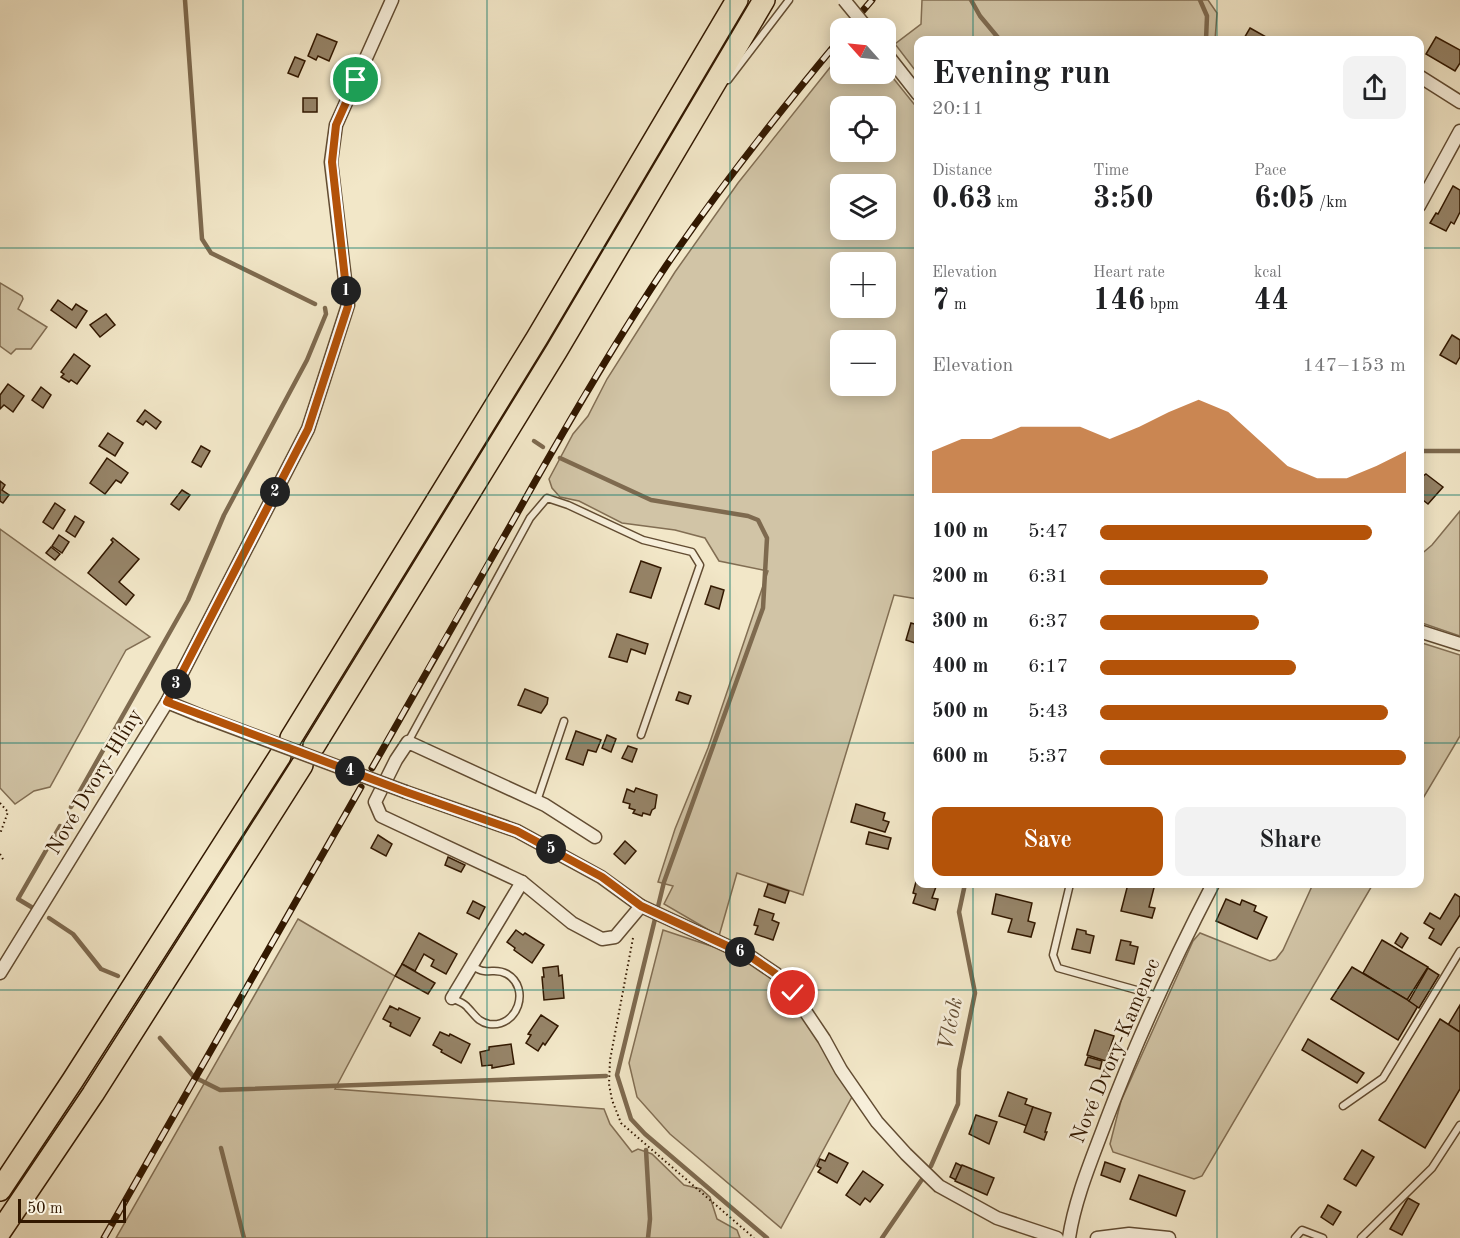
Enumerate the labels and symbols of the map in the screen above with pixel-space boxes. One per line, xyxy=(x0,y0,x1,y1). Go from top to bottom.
north arrow xyxy=(830,18,896,84)
pin xyxy=(330,54,381,105)
pin: 1 xyxy=(331,276,361,306)
pin: 2 xyxy=(260,477,290,507)
pin: 3 xyxy=(161,669,191,699)
street label: Nové Dvory-Hlíny xyxy=(43,705,147,859)
pin: 4 xyxy=(335,756,365,786)
pin: 5 xyxy=(536,834,566,864)
pin: 6 xyxy=(725,937,755,967)
street label: Nové Dvory-Kamenec xyxy=(1068,956,1164,1146)
pin xyxy=(767,967,818,1018)
water label: Vlčok xyxy=(935,996,967,1052)
scale bar xyxy=(18,1196,126,1224)

